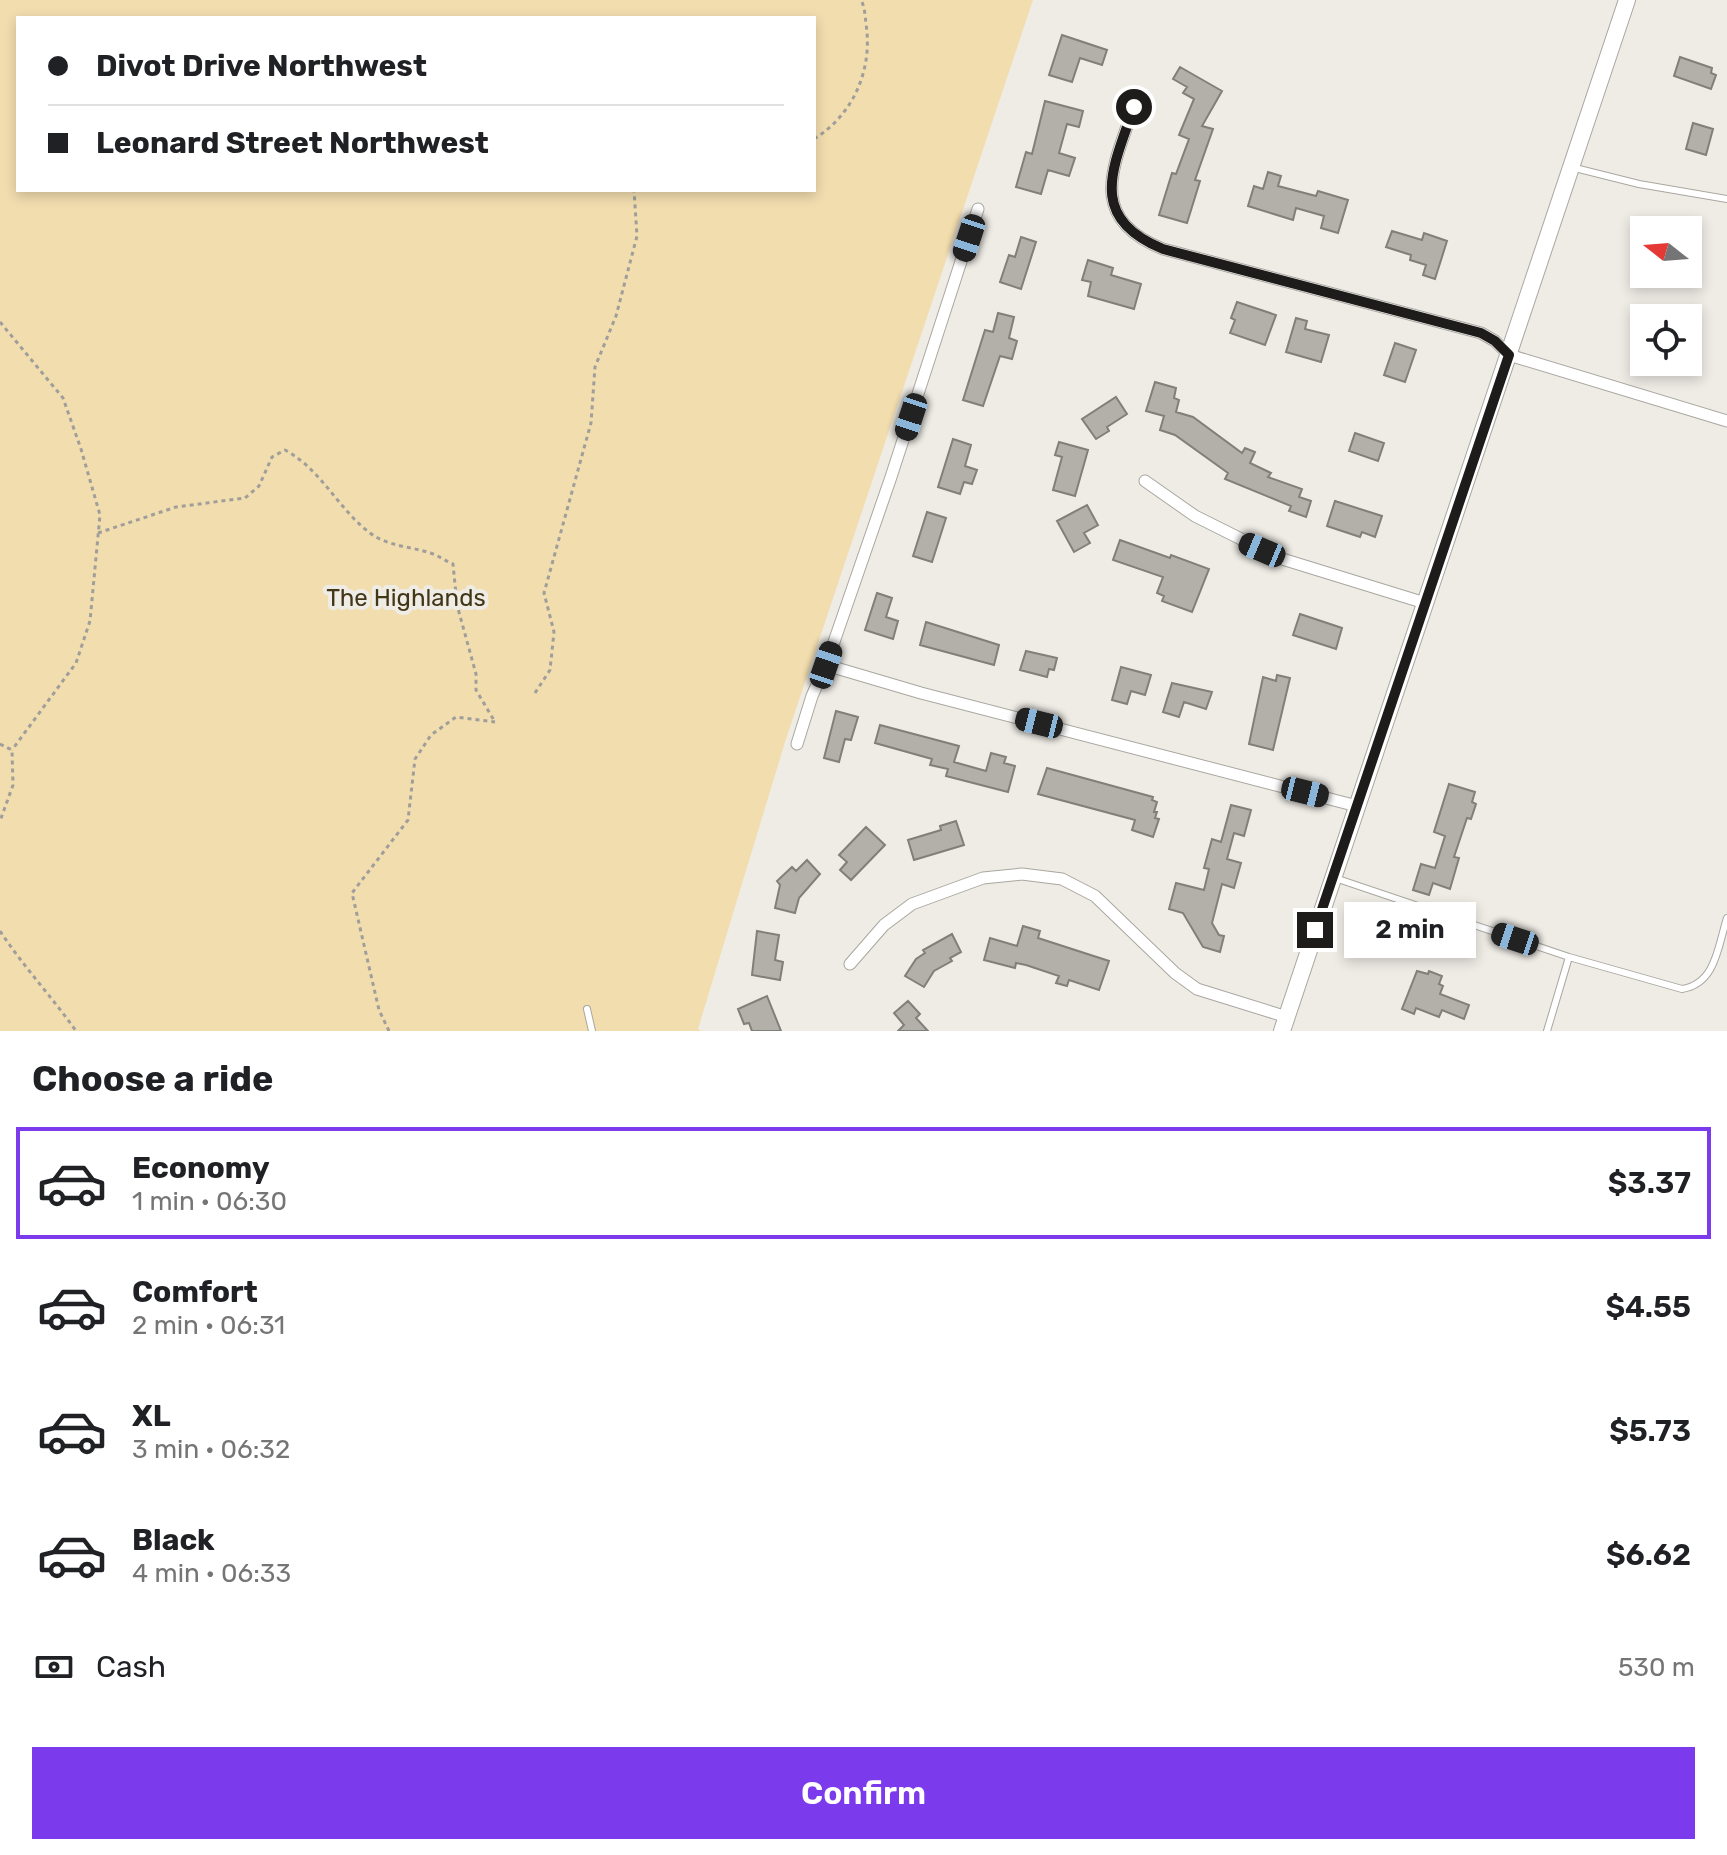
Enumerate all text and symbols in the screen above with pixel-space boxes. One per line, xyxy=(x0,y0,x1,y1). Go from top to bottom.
text: Divot Drive Northwest xyxy=(96,48,427,84)
route start xyxy=(1116,89,1152,125)
text: Leonard Street Northwest xyxy=(96,125,489,161)
car xyxy=(950,211,988,265)
north arrow xyxy=(1630,216,1702,288)
map controls xyxy=(1630,216,1702,376)
button: locate xyxy=(1630,304,1702,376)
car xyxy=(892,390,930,444)
car xyxy=(1235,530,1289,570)
park label: The Highlands xyxy=(326,584,486,612)
car xyxy=(807,638,845,692)
car xyxy=(1013,706,1065,740)
car xyxy=(1279,775,1331,809)
callout: 2 min xyxy=(1343,902,1475,958)
route end xyxy=(1297,912,1333,948)
text: 2 min xyxy=(1375,914,1445,945)
car xyxy=(1488,920,1542,958)
text: Choose a ride xyxy=(32,1057,273,1100)
icon: car xyxy=(36,1147,108,1219)
text: Economy xyxy=(132,1150,270,1186)
text: $3.37 xyxy=(1608,1165,1691,1201)
text: 1 min · 06:30 xyxy=(132,1186,287,1217)
icon: car xyxy=(36,1271,108,1343)
text: Comfort xyxy=(132,1274,258,1310)
text: $4.55 xyxy=(1605,1289,1691,1325)
text: 2 min · 06:31 xyxy=(132,1310,285,1341)
icon: car xyxy=(36,1395,108,1467)
text: XL xyxy=(132,1398,171,1434)
text: $5.73 xyxy=(1609,1413,1691,1449)
text: 3 min · 06:32 xyxy=(132,1434,290,1465)
icon: car xyxy=(36,1519,108,1591)
text: Black xyxy=(132,1522,215,1558)
text: $6.62 xyxy=(1606,1537,1691,1573)
text: 4 min · 06:33 xyxy=(132,1558,291,1589)
icon: cash xyxy=(32,1645,76,1689)
text: Cash xyxy=(96,1649,166,1685)
text: 530 m xyxy=(1618,1652,1695,1683)
button: Confirm xyxy=(32,1747,1695,1839)

